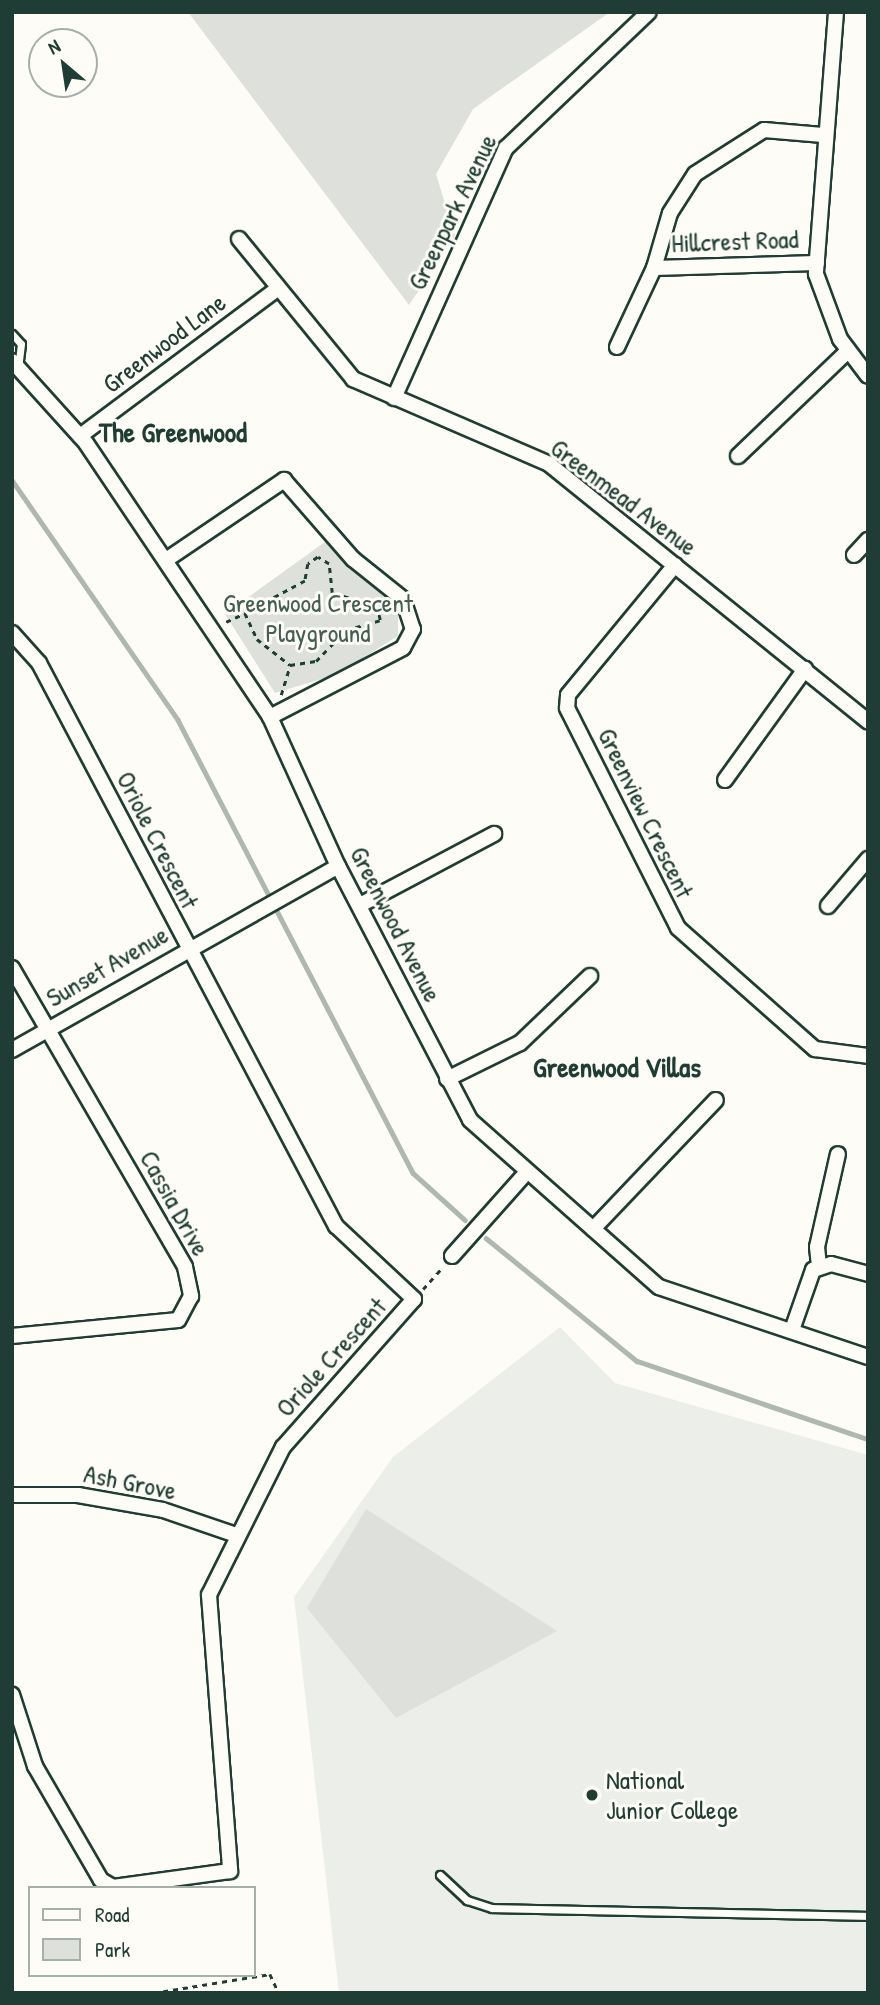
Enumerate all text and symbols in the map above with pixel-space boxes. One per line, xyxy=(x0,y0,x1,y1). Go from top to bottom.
north arrow xyxy=(28,28,98,98)
text: N xyxy=(43,33,65,60)
street label: Greenpark Avenue xyxy=(401,129,503,295)
street label: Hillcrest Road xyxy=(671,223,799,259)
street label: Greenwood Lane xyxy=(96,287,232,399)
district label: The Greenwood xyxy=(99,415,247,449)
street label: Greenmead Avenue xyxy=(545,432,703,562)
park label: Greenwood Crescent Playground xyxy=(223,587,413,648)
street label: Greenview Crescent xyxy=(591,723,701,903)
street label: Oriole Crescent xyxy=(110,766,206,914)
street label: Greenwood Avenue xyxy=(344,841,448,1007)
street label: Sunset Avenue xyxy=(41,919,173,1013)
district label: Greenwood Villas xyxy=(533,1050,701,1084)
street label: Cassia Drive xyxy=(133,1145,217,1261)
street label: Oriole Crescent xyxy=(269,1291,393,1423)
street label: Ash Grove xyxy=(81,1458,179,1506)
place label: National Junior College xyxy=(606,1764,738,1826)
marker: National Junior College xyxy=(584,1787,600,1803)
legend xyxy=(28,1886,256,1977)
text: Road xyxy=(95,1900,129,1929)
text: Park xyxy=(95,1935,130,1964)

